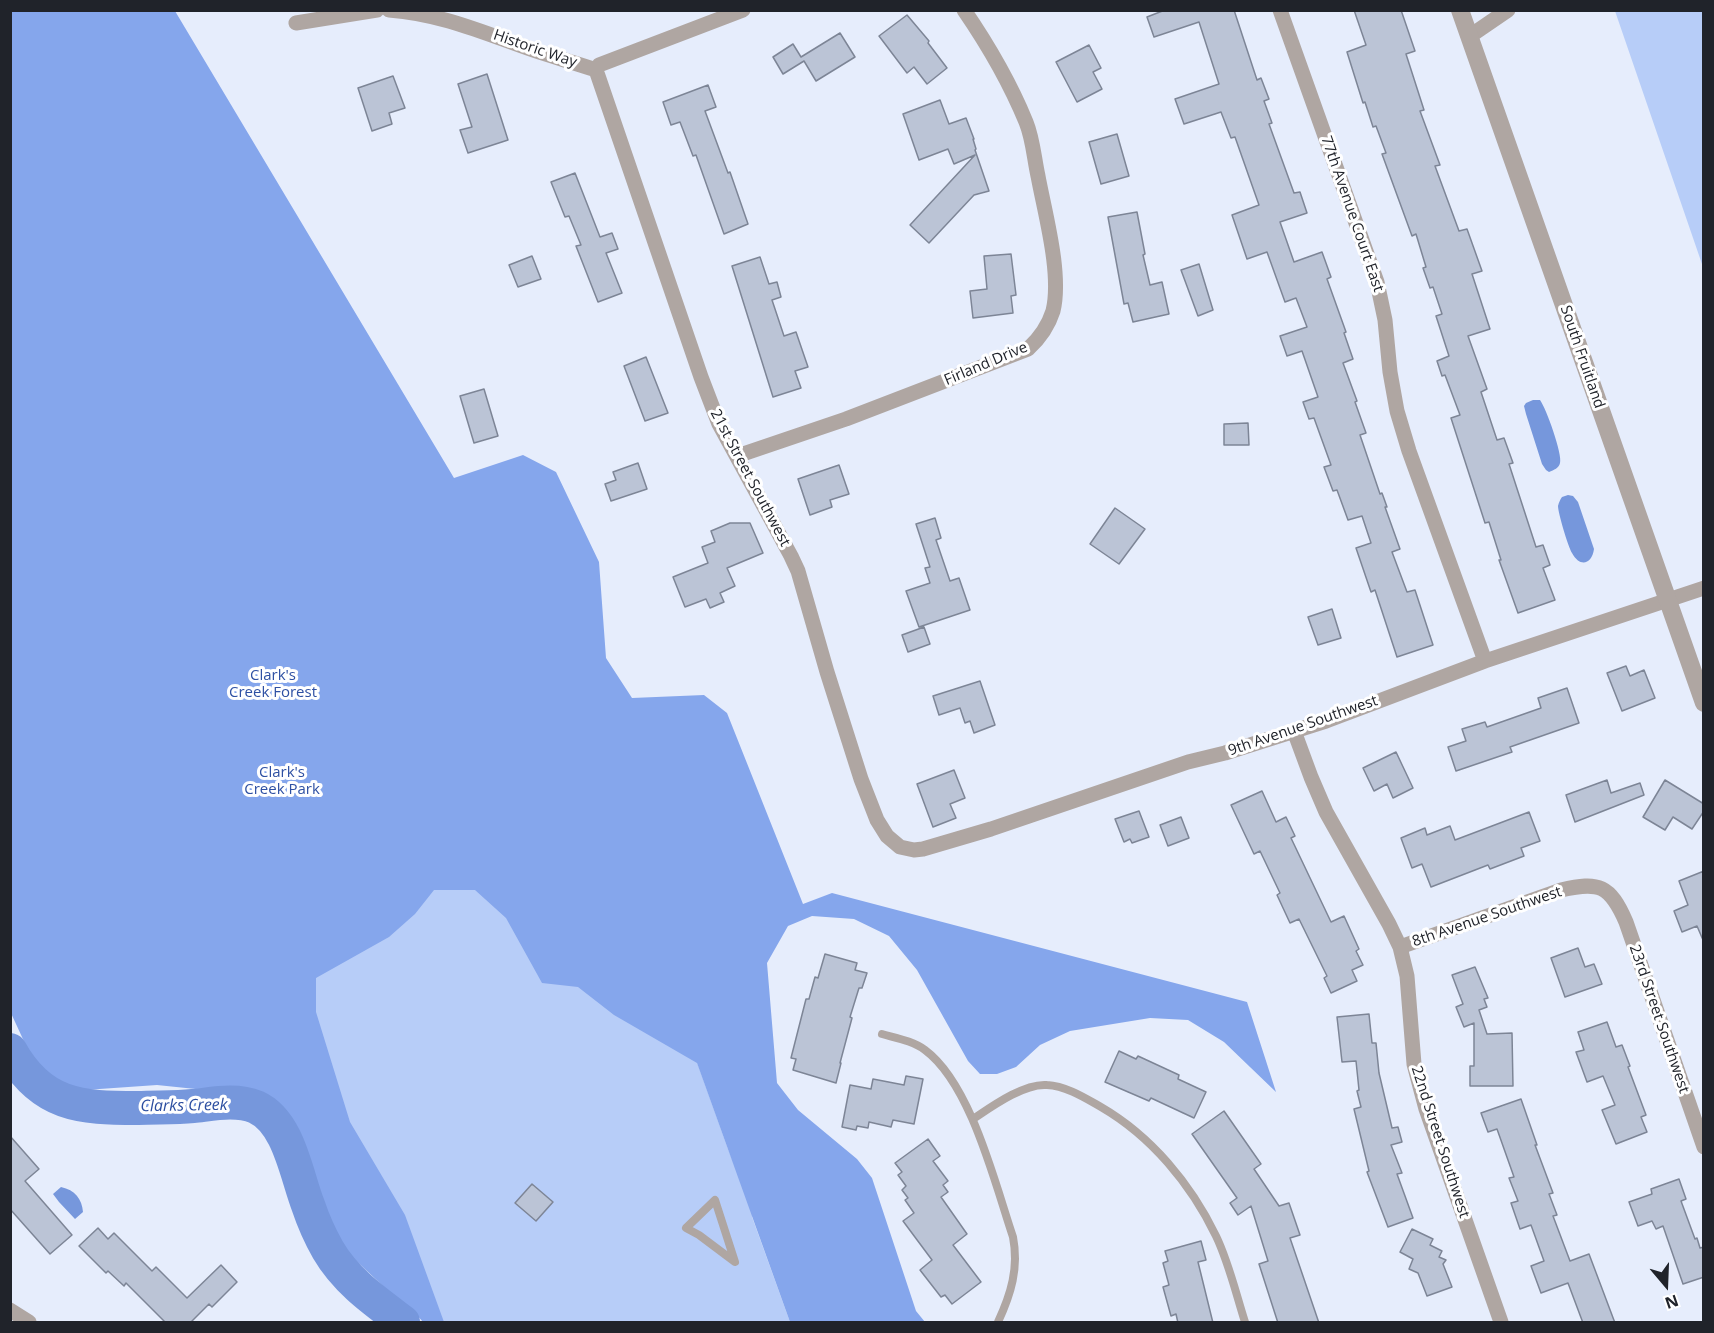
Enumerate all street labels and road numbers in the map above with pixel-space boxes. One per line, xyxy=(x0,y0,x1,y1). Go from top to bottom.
street label: Historic Way xyxy=(491,26,579,72)
street label: 77th Avenue Court East xyxy=(1317,134,1387,294)
street label: South Fruitland xyxy=(1556,303,1608,411)
street label: Firland Drive xyxy=(942,338,1030,390)
street label: 21st Street Southwest xyxy=(706,406,794,550)
street label: 9th Avenue Southwest xyxy=(1226,692,1380,760)
street label: 8th Avenue Southwest xyxy=(1410,883,1564,951)
street label: 23rd Street Southwest xyxy=(1625,942,1693,1096)
street label: 22nd Street Southwest xyxy=(1407,1064,1473,1220)

